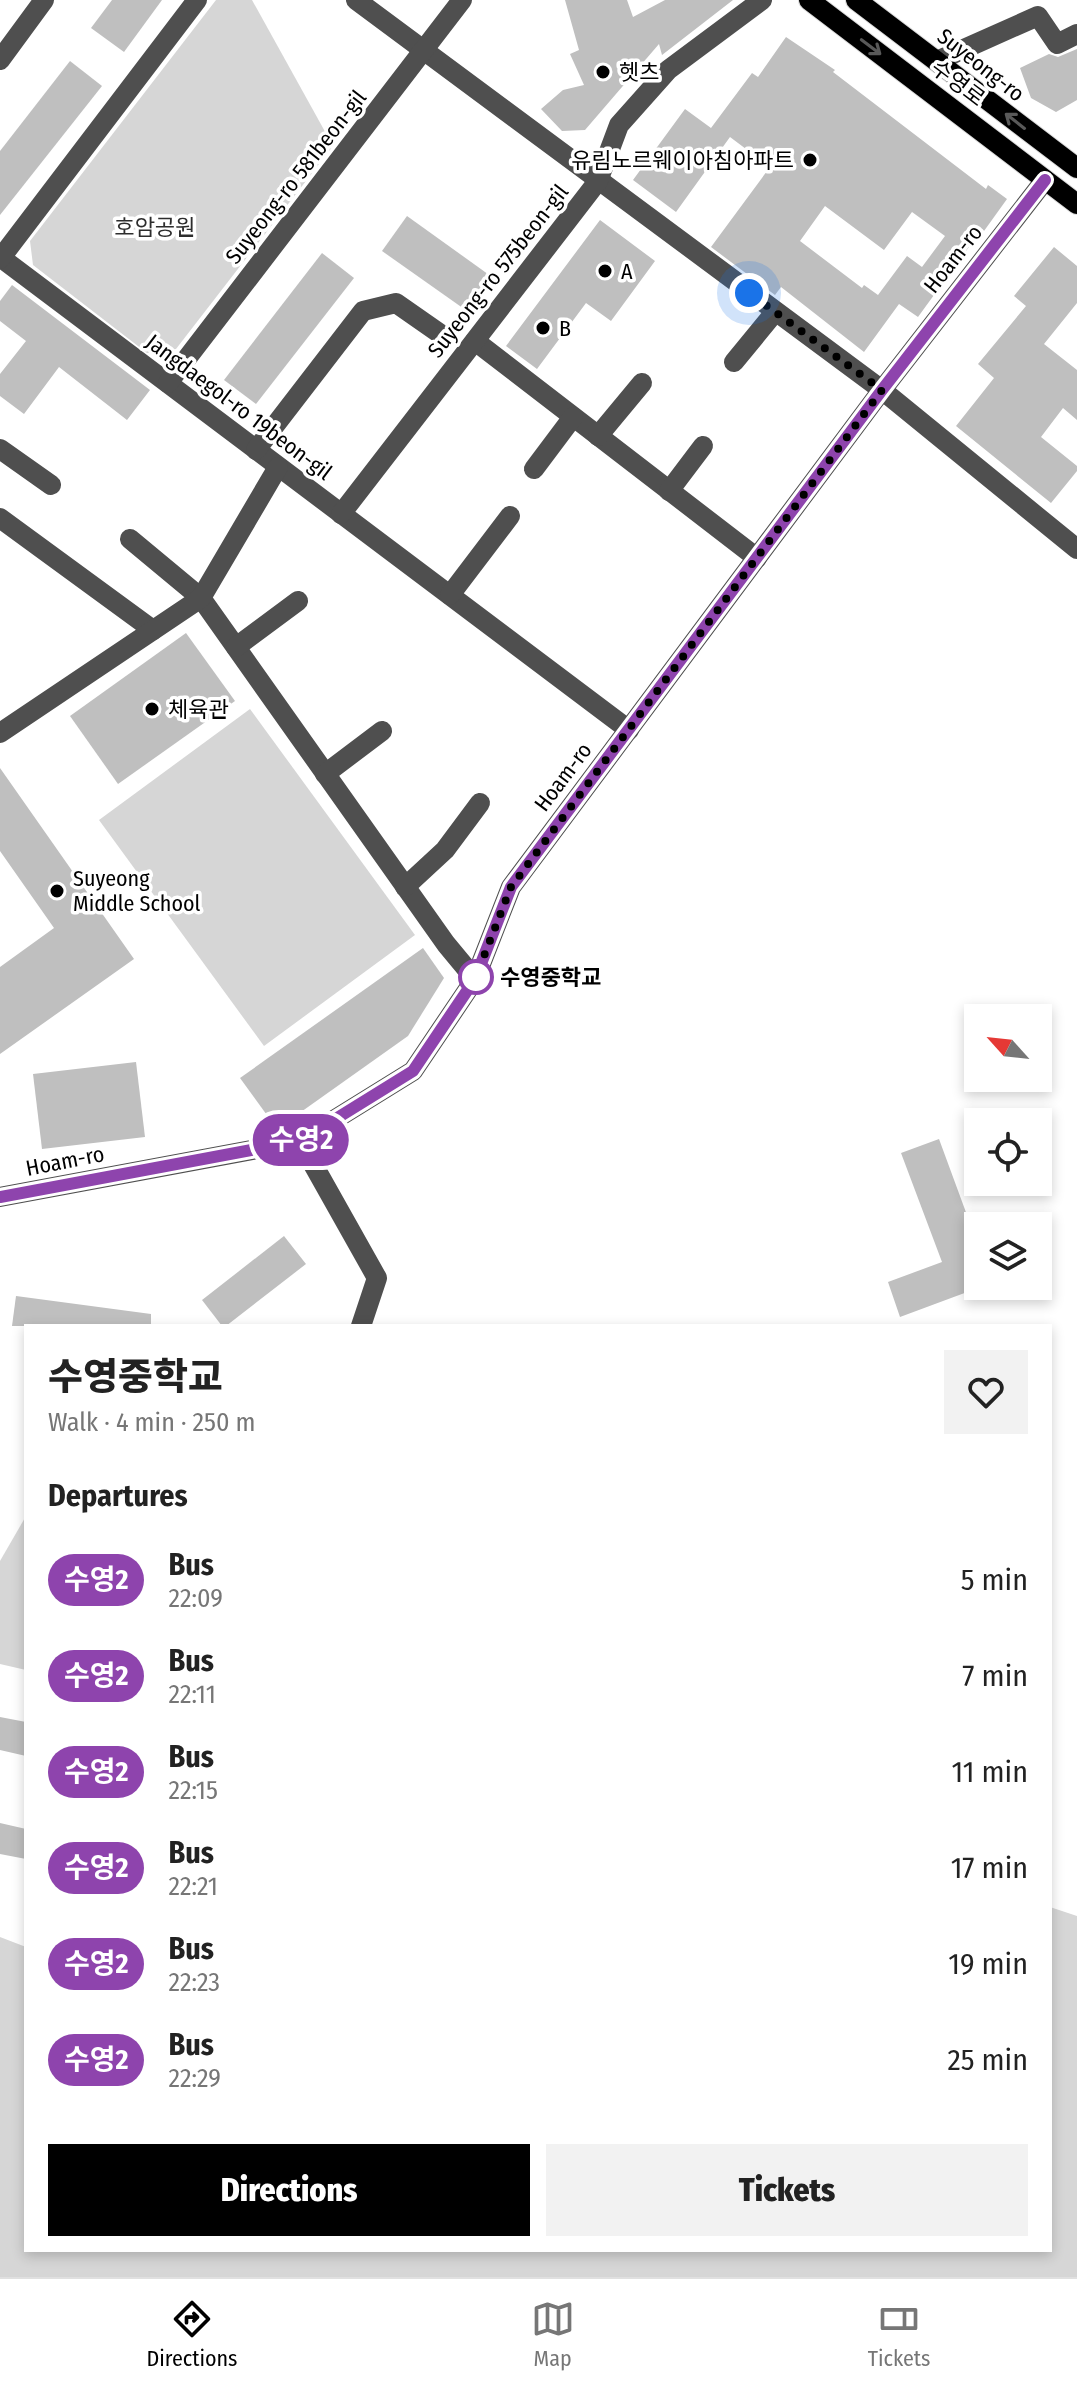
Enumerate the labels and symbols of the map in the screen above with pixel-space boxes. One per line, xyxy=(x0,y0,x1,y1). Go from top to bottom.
street label: Suyeong-ro xyxy=(932,23,1030,107)
one-way arrow xyxy=(860,39,881,56)
street label: 수영로 xyxy=(926,54,990,112)
place label: 헷츠 xyxy=(619,59,659,86)
marker: 헷츠 xyxy=(594,63,612,81)
street label: Suyeong-ro 581beon-gil xyxy=(220,85,372,269)
one-way arrow xyxy=(1005,112,1026,129)
place label: 유림노르웨이아침아파트 xyxy=(571,147,794,174)
marker: 유림노르웨이아침아파트 xyxy=(801,151,819,169)
street label: Suyeong-ro 575beon-gil xyxy=(422,179,574,363)
park label: 호암공원 xyxy=(115,214,195,241)
street label: Hoam-ro xyxy=(918,219,988,299)
place label: A xyxy=(621,258,633,285)
marker: A xyxy=(596,262,614,280)
your location xyxy=(729,273,769,313)
place label: B xyxy=(559,315,571,342)
marker: B xyxy=(534,319,552,337)
street label: Jangdaegol-ro 19beon-gil xyxy=(141,328,337,486)
place label: 체육관 xyxy=(168,696,229,723)
marker: 체육관 xyxy=(143,700,161,718)
street label: Hoam-ro xyxy=(528,737,598,817)
place label: Suyeong Middle School xyxy=(73,865,201,917)
marker: Suyeong Middle School xyxy=(48,882,66,900)
marker: 수영중학교 xyxy=(459,960,493,994)
place label: 수영중학교 xyxy=(500,964,601,991)
north arrow xyxy=(964,1004,1052,1092)
line badge: 수영2 xyxy=(255,1114,347,1166)
street label: Hoam-ro xyxy=(24,1140,106,1182)

